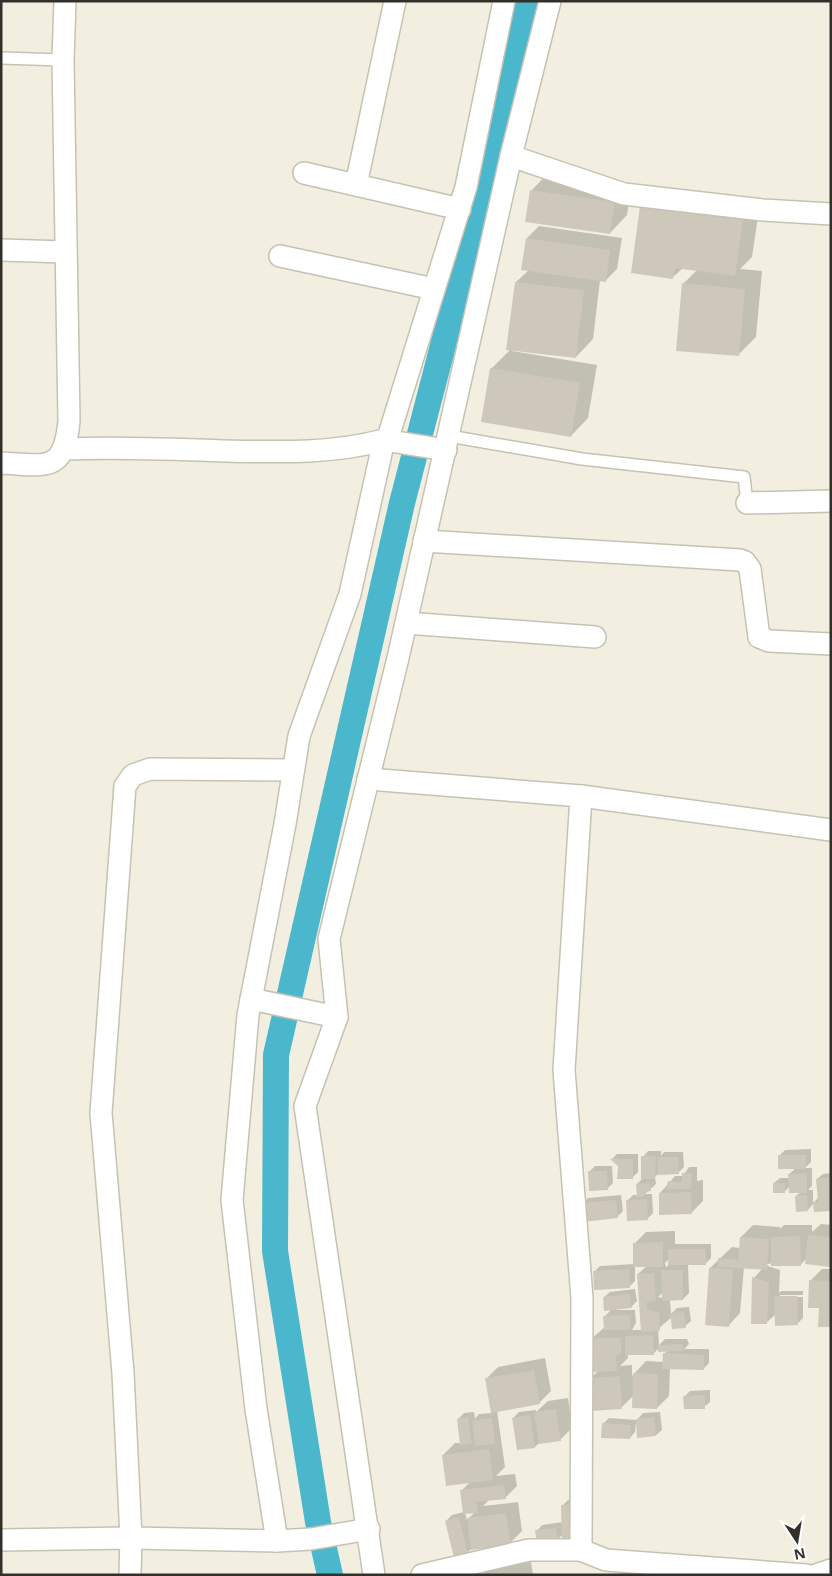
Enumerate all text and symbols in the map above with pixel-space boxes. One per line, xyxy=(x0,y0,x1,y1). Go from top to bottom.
north arrow xyxy=(772,1516,822,1566)
text: N xyxy=(792,1544,807,1565)

